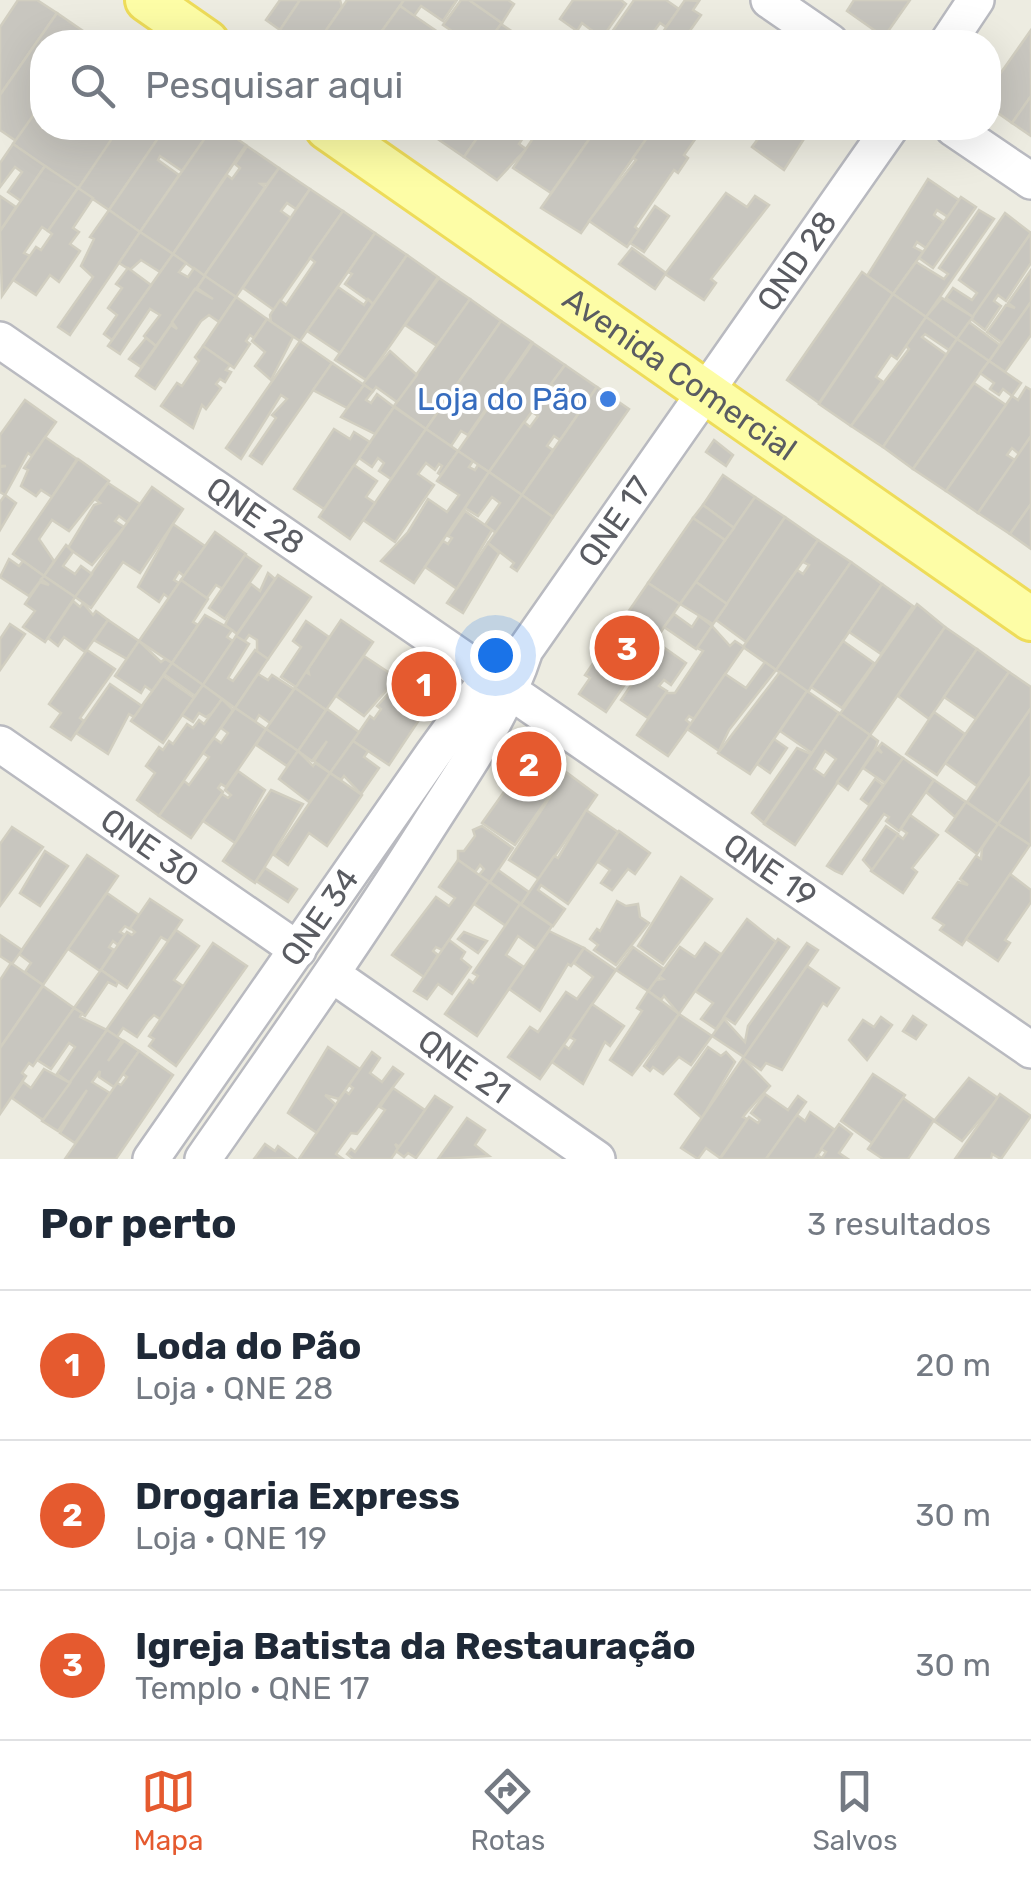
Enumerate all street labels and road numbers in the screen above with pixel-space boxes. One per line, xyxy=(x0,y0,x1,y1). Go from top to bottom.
street label: QND 28 xyxy=(749,204,845,318)
street label: Avenida Comercial xyxy=(556,279,804,469)
street label: QNE 28 xyxy=(199,469,312,563)
street label: QNE 17 xyxy=(570,469,659,574)
street label: QNE 30 xyxy=(93,800,206,895)
street label: QNE 19 xyxy=(717,825,824,915)
street label: QNE 34 xyxy=(272,861,367,973)
street label: QNE 21 xyxy=(411,1021,518,1112)

